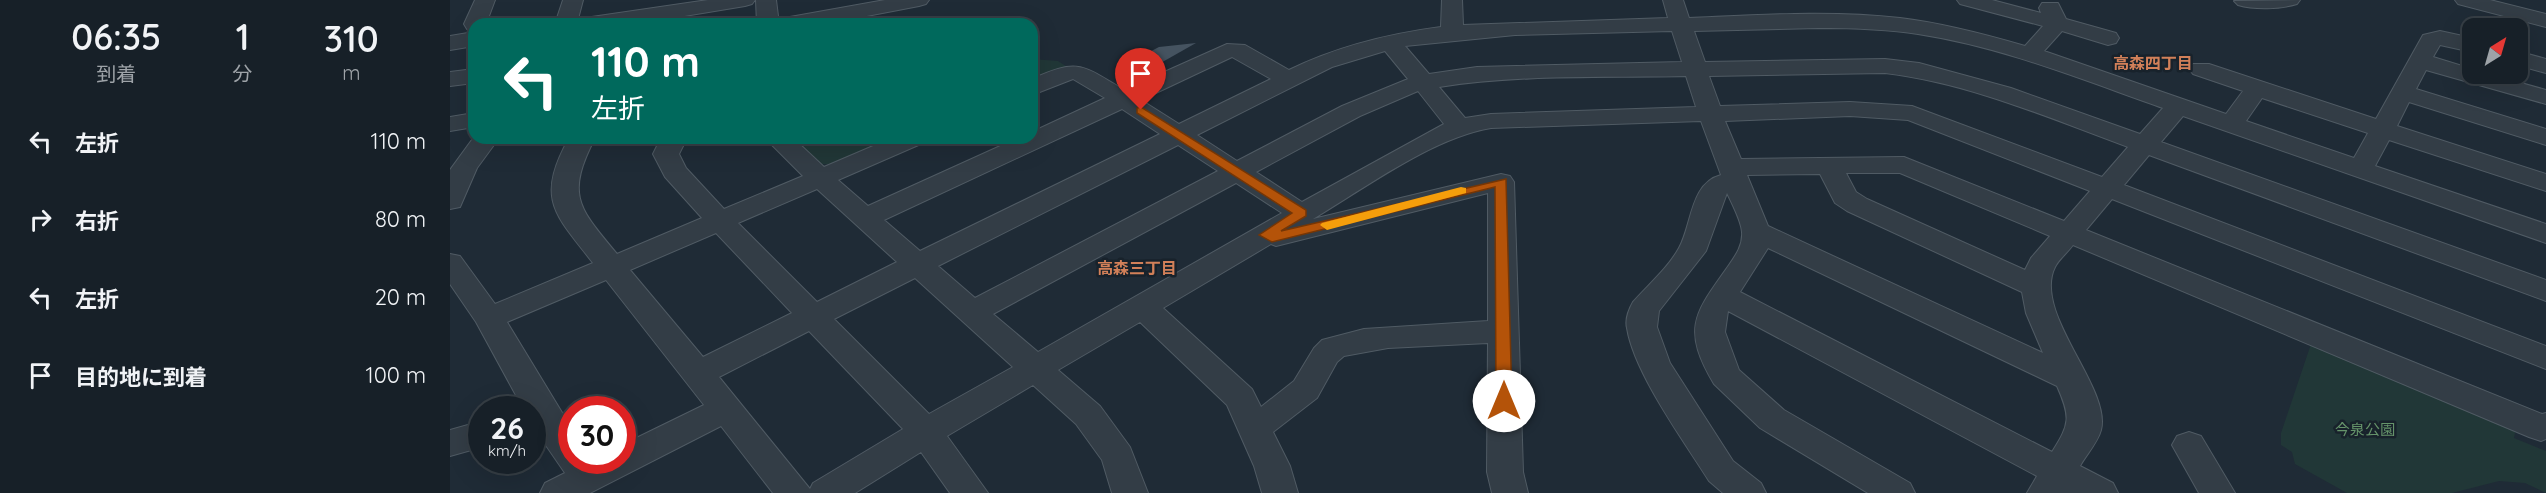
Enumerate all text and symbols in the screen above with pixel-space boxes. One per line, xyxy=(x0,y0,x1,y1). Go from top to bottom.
text: 06:35 xyxy=(71,14,161,59)
text: 1 xyxy=(236,14,249,59)
text: 310 xyxy=(324,16,379,61)
north arrow xyxy=(2462,18,2528,84)
map controls xyxy=(2462,18,2528,84)
text: 110 m xyxy=(591,35,700,88)
icon: left xyxy=(492,42,570,120)
pin xyxy=(1115,48,1166,110)
district label: 高森四丁目 xyxy=(2113,53,2193,73)
icon: arrive xyxy=(1124,57,1157,90)
text: m xyxy=(342,60,360,85)
text: 到着 xyxy=(96,61,136,86)
text: 分 xyxy=(233,61,253,86)
text: 左折 xyxy=(591,91,645,125)
icon: left xyxy=(24,125,57,158)
text: 110 m xyxy=(371,127,426,155)
text: 左折 xyxy=(75,129,119,157)
icon: right xyxy=(24,203,57,236)
text: 80 m xyxy=(375,205,426,233)
text: 右折 xyxy=(75,207,119,235)
district label: 高森三丁目 xyxy=(1097,258,1177,278)
icon: left xyxy=(24,281,57,314)
text: 20 m xyxy=(375,283,426,311)
text: 左折 xyxy=(75,285,119,313)
icon: arrive xyxy=(24,359,57,392)
text: 100 m xyxy=(366,361,426,389)
text: 目的地に到着 xyxy=(75,363,207,391)
position arrow xyxy=(1472,369,1536,433)
speed limit sign: 30 xyxy=(558,396,636,474)
text: 26 xyxy=(490,409,524,447)
park label: 今泉公園 xyxy=(2335,420,2395,439)
text: km/h xyxy=(488,441,526,460)

